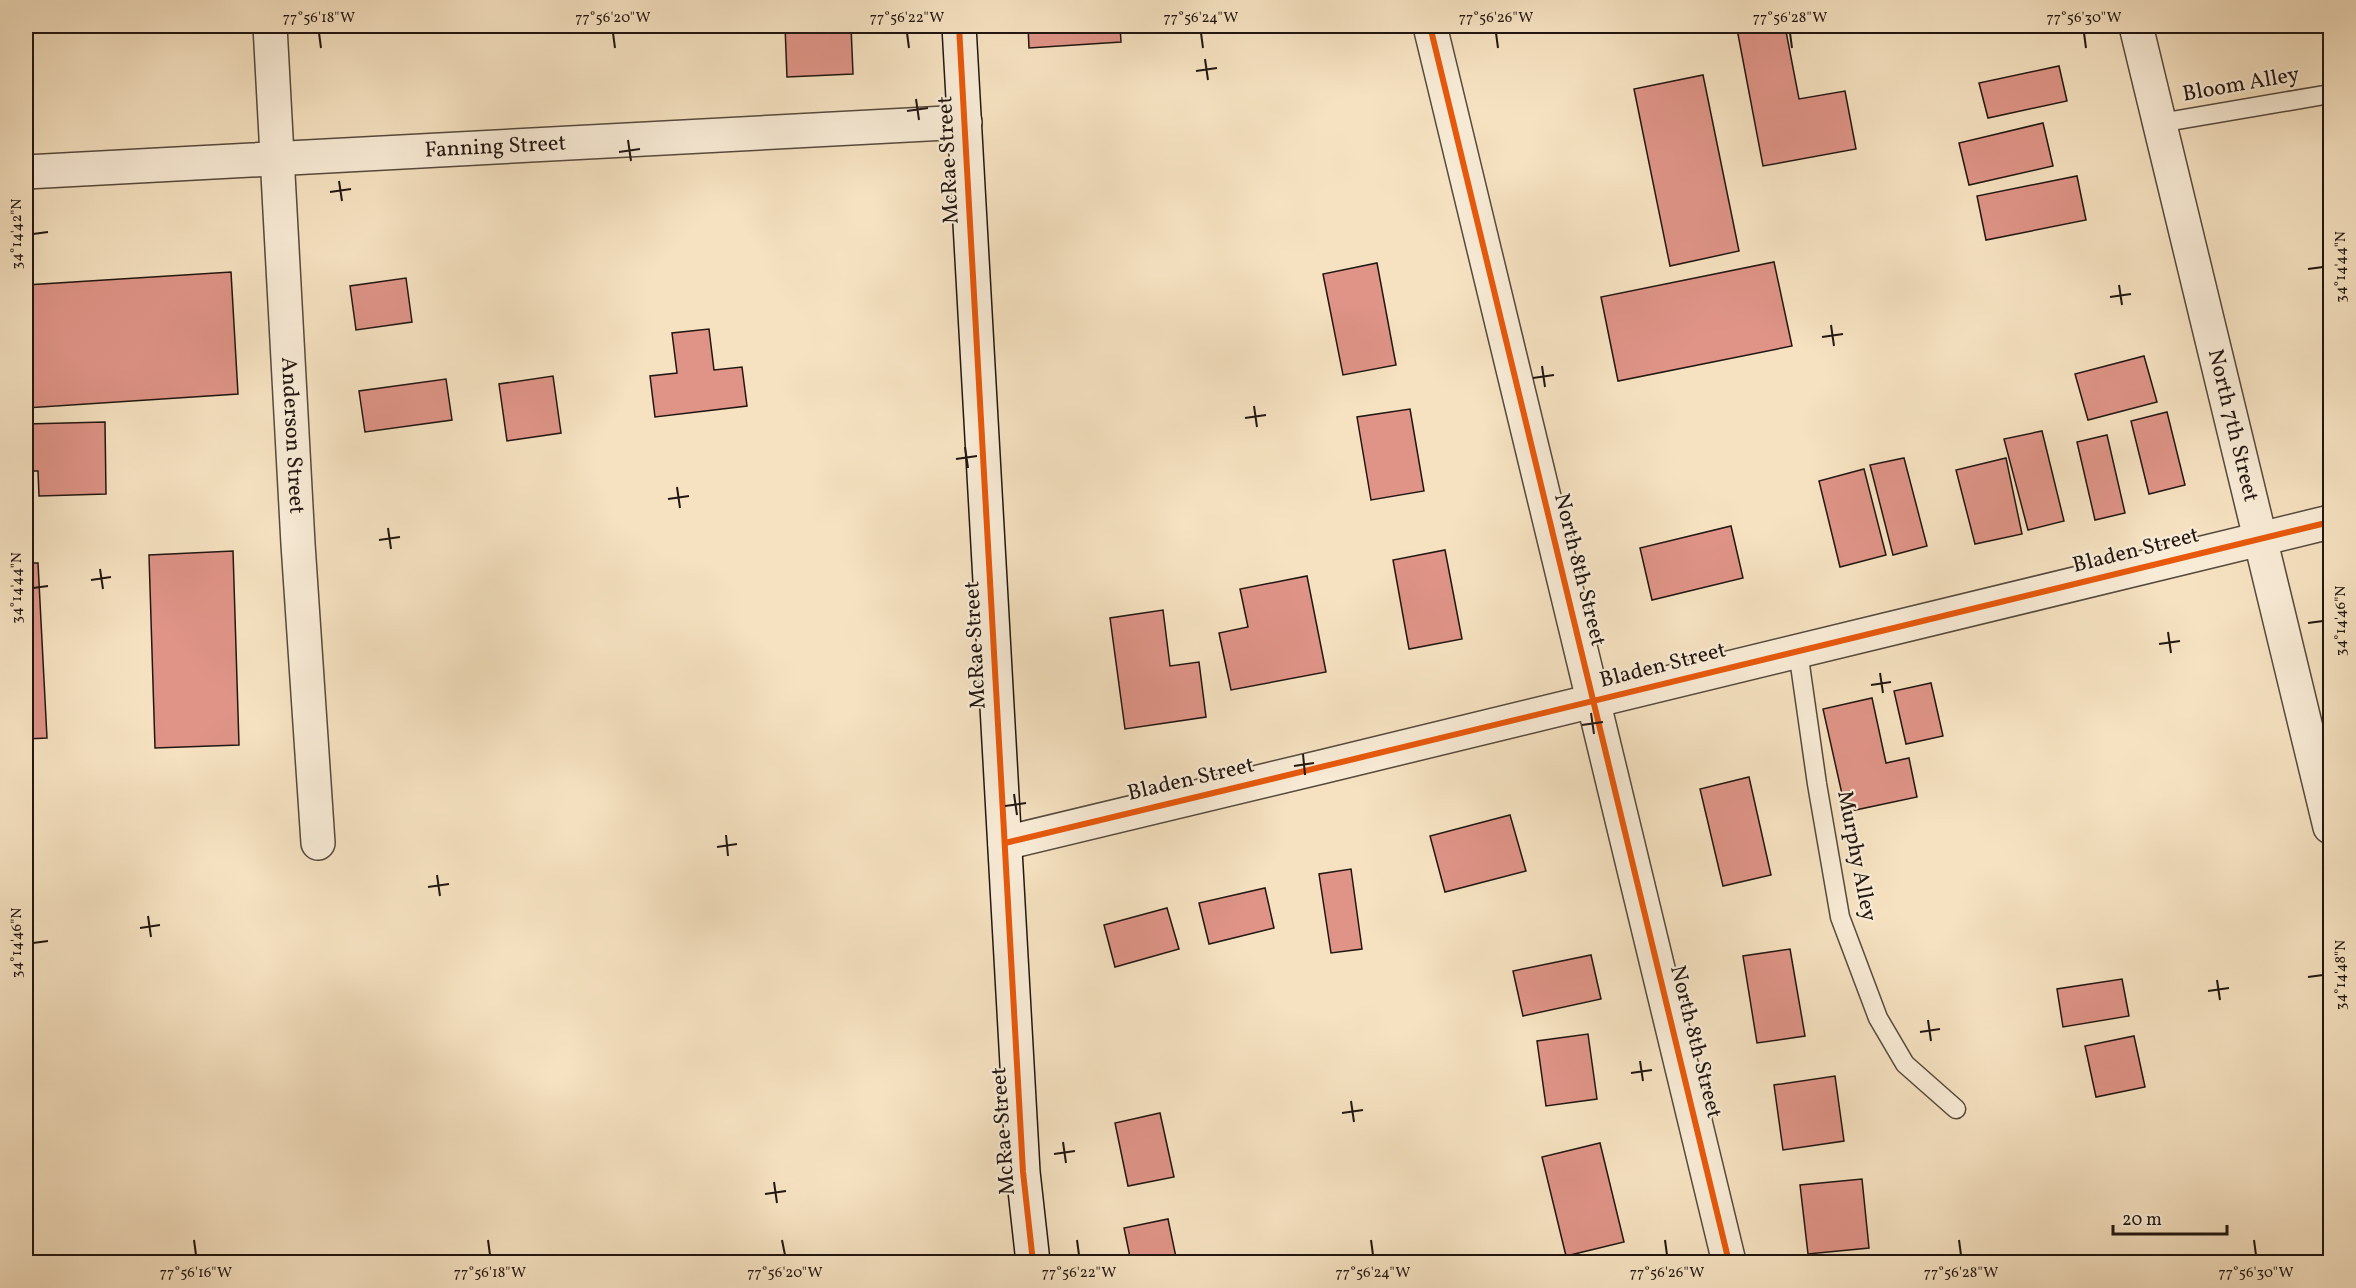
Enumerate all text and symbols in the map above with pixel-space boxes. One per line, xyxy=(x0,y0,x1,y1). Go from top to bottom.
text: 77°56'18"W xyxy=(283,8,355,29)
text: 77°56'20"W xyxy=(575,8,651,29)
text: 77°56'22"W xyxy=(870,8,944,29)
text: 77°56'24"W xyxy=(1164,8,1238,29)
text: 77°56'26"W xyxy=(1459,8,1533,29)
text: 77°56'28"W xyxy=(1753,8,1827,29)
text: 77°56'30"W xyxy=(2047,8,2122,29)
street label: Bloom Alley xyxy=(2180,59,2302,111)
street label: McRae Street xyxy=(930,95,968,225)
street label: Fanning Street xyxy=(424,128,567,166)
text: 34°14'42"N xyxy=(7,199,28,269)
text: 34°14'44"N xyxy=(2331,231,2352,303)
street label: North 7th Street xyxy=(2199,346,2266,505)
street label: Anderson Street xyxy=(272,356,312,515)
street label: North 8th Street xyxy=(1545,490,1613,650)
street label: Bladen Street xyxy=(2070,520,2203,582)
text: 34°14'44"N xyxy=(7,552,28,624)
street label: McRae Street xyxy=(957,580,995,710)
text: 34°14'46"N xyxy=(2331,586,2352,656)
street label: Bladen Street xyxy=(1597,635,1730,697)
street label: Bladen Street xyxy=(1125,750,1258,810)
street label: Murphy Alley xyxy=(1828,788,1884,924)
text: 34°14'46"N xyxy=(7,908,28,978)
text: 34°14'48"N xyxy=(2331,940,2352,1010)
street label: North 8th Street xyxy=(1661,962,1729,1122)
street label: McRae Street xyxy=(984,1066,1024,1196)
scale bar xyxy=(2113,1198,2227,1236)
text: 20 m xyxy=(2122,1208,2162,1233)
text: 77°56'16"W xyxy=(160,1263,232,1284)
text: 77°56'18"W xyxy=(454,1263,526,1284)
text: 77°56'20"W xyxy=(747,1263,823,1284)
text: 77°56'22"W xyxy=(1042,1263,1116,1284)
text: 77°56'24"W xyxy=(1336,1263,1410,1284)
text: 77°56'26"W xyxy=(1630,1263,1704,1284)
text: 77°56'28"W xyxy=(1924,1263,1998,1284)
text: 77°56'30"W xyxy=(2219,1263,2294,1284)

